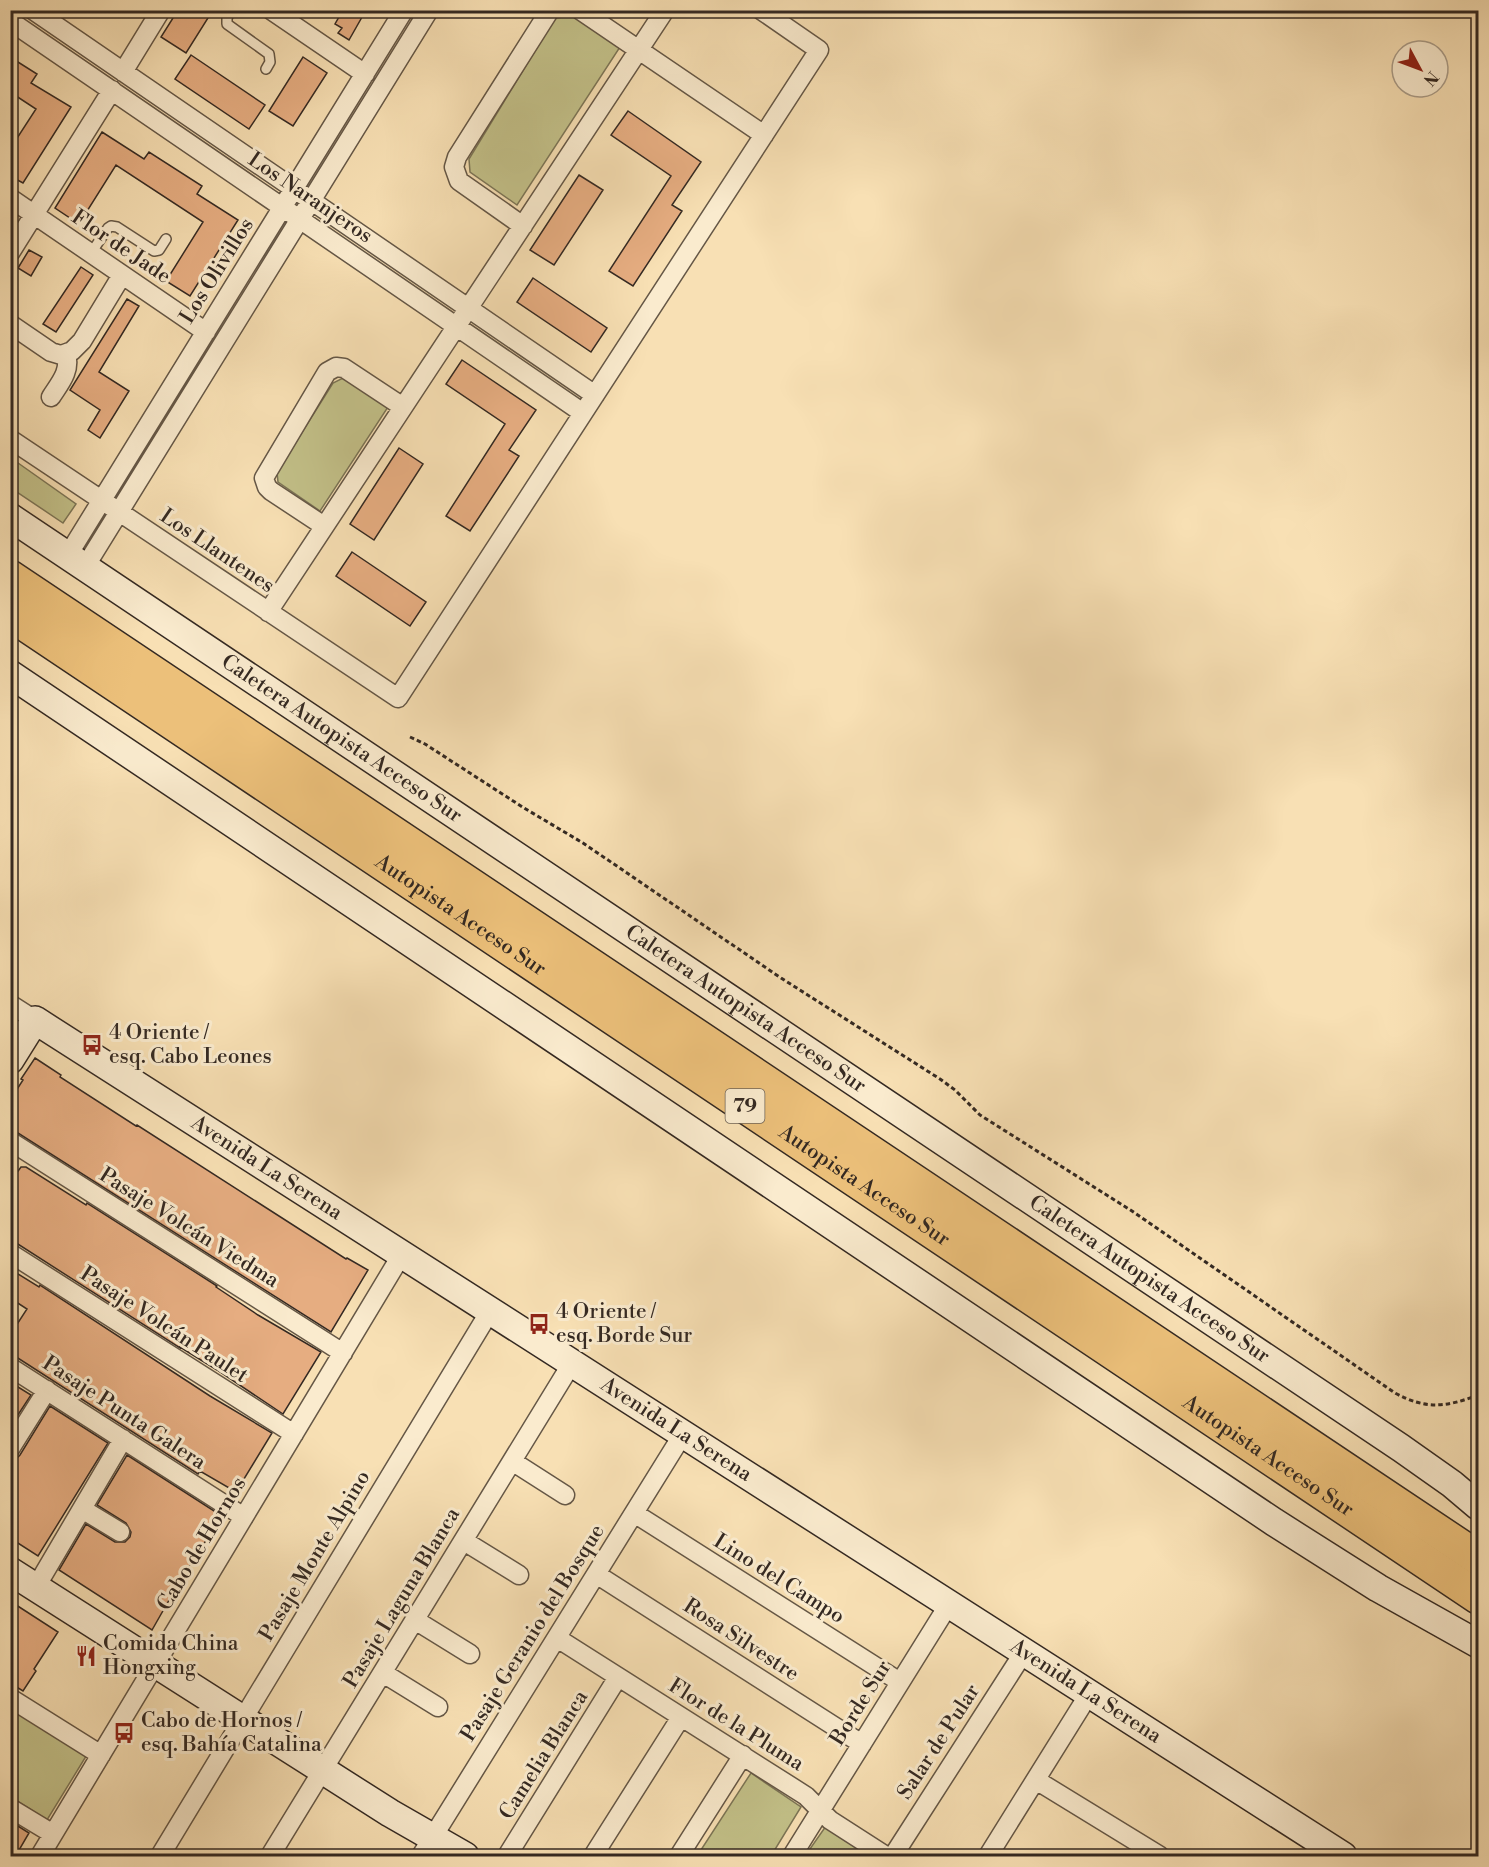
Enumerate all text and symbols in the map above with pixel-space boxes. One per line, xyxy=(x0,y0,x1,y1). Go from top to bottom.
north arrow xyxy=(1390,39,1450,99)
text: N xyxy=(1419,67,1442,90)
street label: Los Naranjeros xyxy=(243,147,377,249)
street label: Flor de Jade xyxy=(66,204,176,290)
street label: Los Olivillos xyxy=(174,213,260,329)
street label: Los Llantenes xyxy=(155,503,279,599)
street label: Caletera Autopista Acceso Sur xyxy=(216,649,467,829)
street label: Autopista Acceso Sur xyxy=(369,848,551,982)
street label: Caletera Autopista Acceso Sur xyxy=(620,919,871,1099)
place label: 4 Oriente / esq. Cabo Leones xyxy=(109,1020,272,1070)
bus stop icon: 4 Oriente / esq. Cabo Leones xyxy=(80,1033,104,1057)
road number: 79 xyxy=(726,1089,764,1123)
street label: Avenida La Serena xyxy=(185,1109,347,1226)
street label: Autopista Acceso Sur xyxy=(773,1119,955,1253)
street label: Pasaje Volcán Viedma xyxy=(94,1162,284,1294)
street label: Caletera Autopista Acceso Sur xyxy=(1024,1190,1275,1369)
street label: Pasaje Volcán Paulet xyxy=(75,1261,253,1389)
place label: 4 Oriente / esq. Borde Sur xyxy=(556,1299,692,1349)
bus stop icon: 4 Oriente / esq. Borde Sur xyxy=(527,1312,551,1336)
street label: Pasaje Punta Galera xyxy=(37,1350,211,1476)
street label: Avenida La Serena xyxy=(595,1371,757,1488)
street label: Autopista Acceso Sur xyxy=(1177,1389,1359,1523)
street label: Pasaje Monte Alpino xyxy=(254,1466,376,1646)
street label: Cabo de Hornos xyxy=(152,1472,252,1616)
street label: Pasaje Laguna Blanca xyxy=(338,1503,466,1693)
street label: Pasaje Geranio del Bosque xyxy=(455,1520,611,1746)
street label: Lino del Campo xyxy=(709,1528,849,1630)
street label: Rosa Silvestre xyxy=(678,1593,804,1687)
place label: Comida China Hongxing xyxy=(103,1631,239,1681)
street label: Avenida La Serena xyxy=(1004,1633,1167,1750)
restaurant icon: Comida China Hongxing xyxy=(74,1644,98,1668)
street label: Borde Sur xyxy=(824,1656,897,1751)
street label: Flor de la Pluma xyxy=(663,1673,809,1777)
street label: Salar de Pular xyxy=(892,1679,986,1805)
street label: Camelia Blanca xyxy=(494,1685,594,1824)
place label: Cabo de Hornos / esq. Bahía Catalina xyxy=(141,1708,322,1758)
bus stop icon: Cabo de Hornos / esq. Bahía Catalina xyxy=(112,1721,136,1745)

